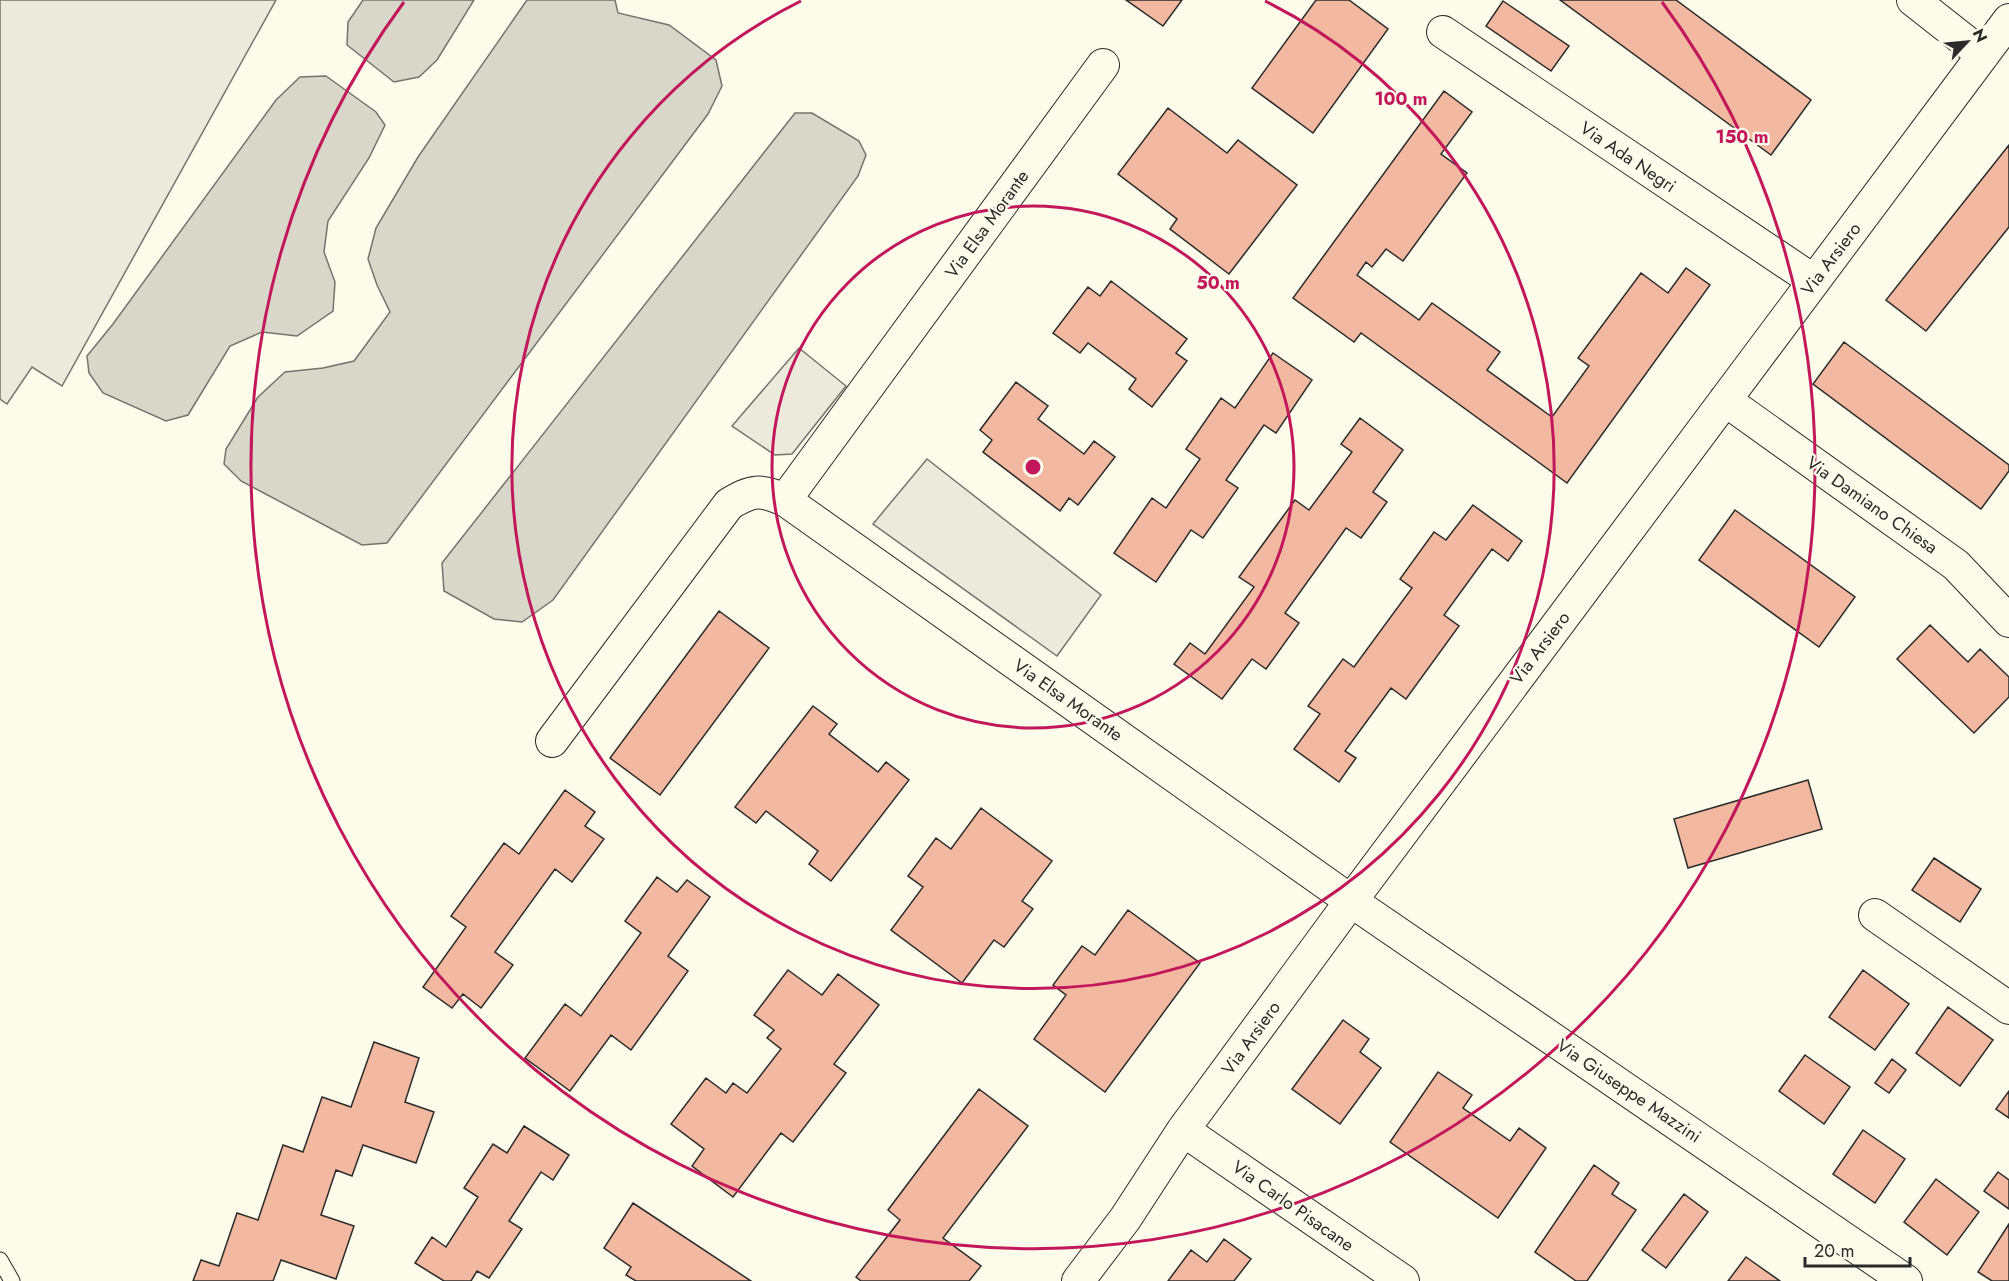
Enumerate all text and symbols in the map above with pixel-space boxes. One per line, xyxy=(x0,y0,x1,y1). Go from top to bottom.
north arrow xyxy=(1937,12,1997,72)
text: N xyxy=(1967,25,1993,46)
text: 100 m xyxy=(1374,86,1428,112)
street label: Via Ada Negri xyxy=(1575,115,1681,199)
text: 150 m xyxy=(1716,124,1768,150)
street label: Via Elsa Morante xyxy=(939,164,1035,284)
street label: Via Arsiero xyxy=(1795,217,1867,301)
text: 50 m xyxy=(1196,270,1240,296)
street label: Via Damiano Chiesa xyxy=(1801,450,1943,560)
centre of rings xyxy=(1023,457,1043,477)
street label: Via Arsiero xyxy=(1504,606,1576,690)
street label: Via Elsa Morante xyxy=(1008,653,1128,747)
street label: Via Arsiero xyxy=(1215,996,1287,1080)
street label: Via Giuseppe Mazzini xyxy=(1551,1033,1707,1149)
street label: Via Carlo Pisacane xyxy=(1227,1154,1359,1258)
scale bar xyxy=(1805,1230,1910,1268)
text: 20 m xyxy=(1814,1238,1854,1264)

